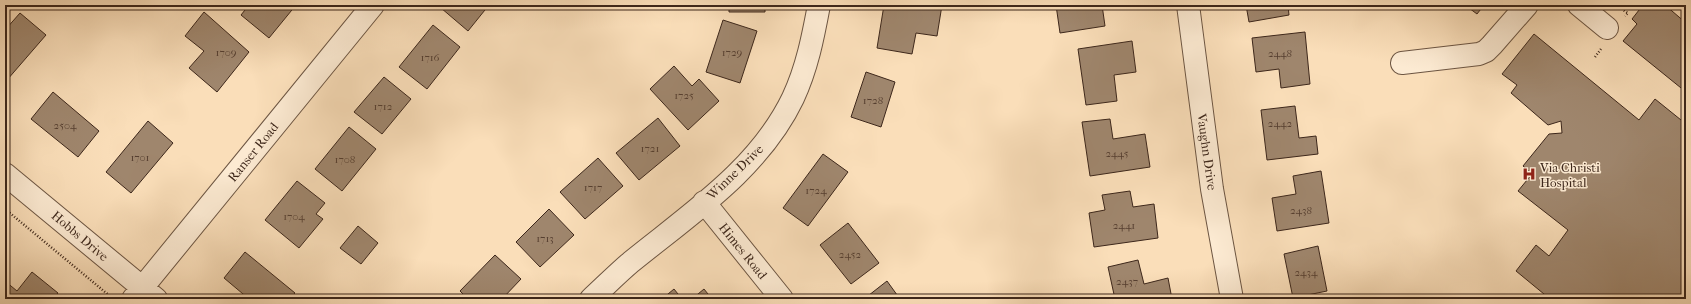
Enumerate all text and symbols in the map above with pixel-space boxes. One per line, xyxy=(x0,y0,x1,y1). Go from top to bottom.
house number: 1709 xyxy=(215,46,237,59)
house number: 1729 xyxy=(722,46,743,59)
house number: 2448 xyxy=(1268,47,1292,60)
house number: 1716 xyxy=(420,51,440,64)
house number: 1725 xyxy=(674,89,694,102)
house number: 1728 xyxy=(863,94,883,107)
house number: 1712 xyxy=(374,100,393,113)
street label: Vaughn Drive xyxy=(1194,112,1220,192)
house number: 2442 xyxy=(1268,117,1293,130)
house number: 2504 xyxy=(54,119,77,132)
street label: Ranser Road xyxy=(225,119,282,185)
street label: Winne Drive xyxy=(703,141,767,203)
house number: 1721 xyxy=(641,142,659,155)
house number: 2445 xyxy=(1105,147,1129,160)
house number: 1701 xyxy=(130,151,150,164)
house number: 1708 xyxy=(335,153,355,166)
place label: Via Christi Hospital xyxy=(1539,160,1600,190)
hospital icon: Via Christi Hospital xyxy=(1521,166,1537,182)
house number: 1717 xyxy=(584,181,602,194)
house number: 1724 xyxy=(805,184,827,197)
house number: 2438 xyxy=(1290,204,1312,217)
street label: Hobbs Drive xyxy=(49,208,112,264)
house number: 1704 xyxy=(283,210,305,223)
house number: 2441 xyxy=(1113,219,1135,232)
street label: Himes Road xyxy=(716,220,771,283)
house number: 1713 xyxy=(536,232,554,245)
house number: 2452 xyxy=(839,248,861,261)
house number: 2434 xyxy=(1294,266,1318,279)
house number: 2437 xyxy=(1116,275,1138,288)

